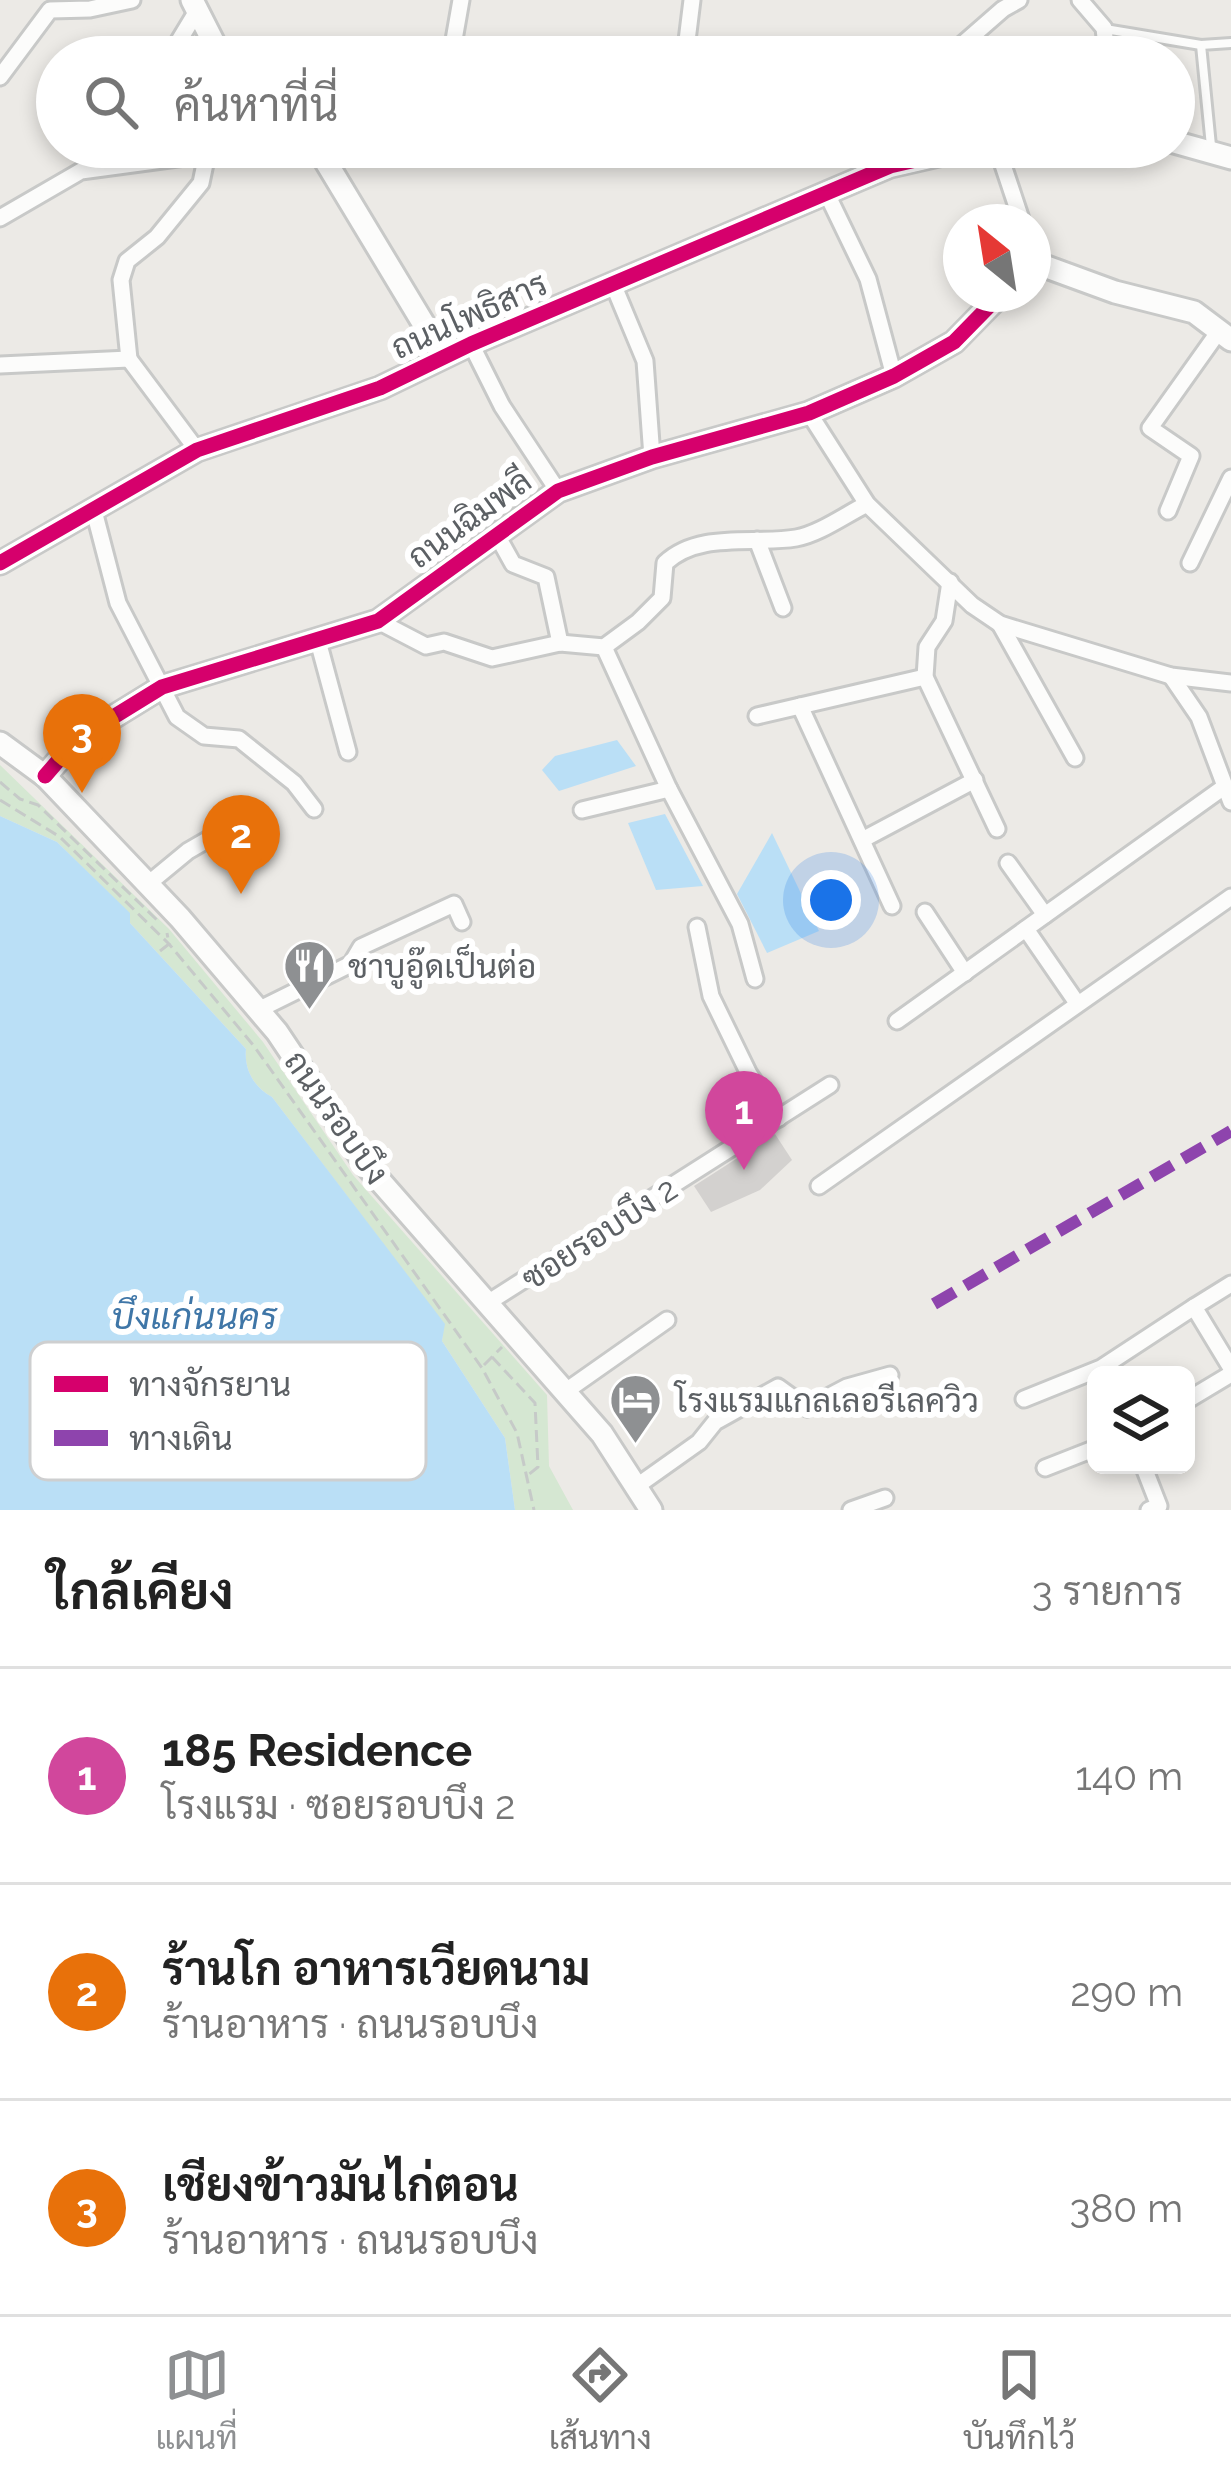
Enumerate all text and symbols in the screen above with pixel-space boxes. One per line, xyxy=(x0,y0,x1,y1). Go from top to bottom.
search box xyxy=(36,36,1195,168)
icon: search xyxy=(78,69,144,135)
text: ค้นหาที่นี่ xyxy=(174,79,338,132)
north arrow xyxy=(943,204,1051,312)
street label: ถนนโพธิสาร xyxy=(385,263,553,367)
street label: ถนนฉิมพลี xyxy=(400,461,539,576)
pin: 3 xyxy=(43,694,121,793)
pin: 2 xyxy=(202,795,280,894)
your location xyxy=(801,870,861,930)
restaurant icon: ชาบูอู๊ดเป็นต่อ xyxy=(281,938,337,1012)
place label: ชาบูอู๊ดเป็นต่อ xyxy=(348,944,536,989)
street label: ถนนรอบบึง xyxy=(276,1043,397,1192)
pin: 1 xyxy=(705,1071,783,1170)
street label: ซอยรอบบึง 2 xyxy=(514,1169,684,1298)
water label: บึงแก่นนคร xyxy=(111,1295,279,1337)
legend xyxy=(30,1342,426,1480)
text: ทางจักรยาน xyxy=(129,1365,291,1404)
map controls xyxy=(1087,1366,1195,1474)
button: layers xyxy=(1087,1366,1195,1474)
hotel icon: โรงแรมแกลเลอรีเลควิว xyxy=(608,1372,664,1446)
place label: โรงแรมแกลเลอรีเลควิว xyxy=(673,1380,979,1420)
text: ทางเดิน xyxy=(129,1419,232,1458)
text: ใกล้เคียง xyxy=(48,1561,234,1621)
text: 3 รายการ xyxy=(1032,1568,1183,1614)
text: 185 Residence xyxy=(162,1724,472,1777)
text: 1 xyxy=(77,1753,97,1799)
text: 140 m xyxy=(1075,1753,1183,1799)
text: โรงแรม · ซอยรอบบึง 2 xyxy=(162,1782,515,1828)
text: ร้านโก อาหารเวียดนาม xyxy=(162,1943,590,1996)
text: 2 xyxy=(76,1969,98,2015)
text: 290 m xyxy=(1070,1969,1183,2015)
text: ร้านอาหาร · ถนนรอบบึง xyxy=(162,2001,538,2047)
text: เชียงข้าวมันไก่ตอน xyxy=(162,2159,519,2212)
text: 3 xyxy=(76,2185,98,2231)
text: 380 m xyxy=(1069,2185,1183,2231)
text: ร้านอาหาร · ถนนรอบบึง xyxy=(162,2217,538,2263)
tab: แผนที่ xyxy=(155,2342,238,2457)
tab: เส้นทาง xyxy=(549,2342,652,2457)
tab: บันทึกไว้ xyxy=(963,2342,1076,2457)

